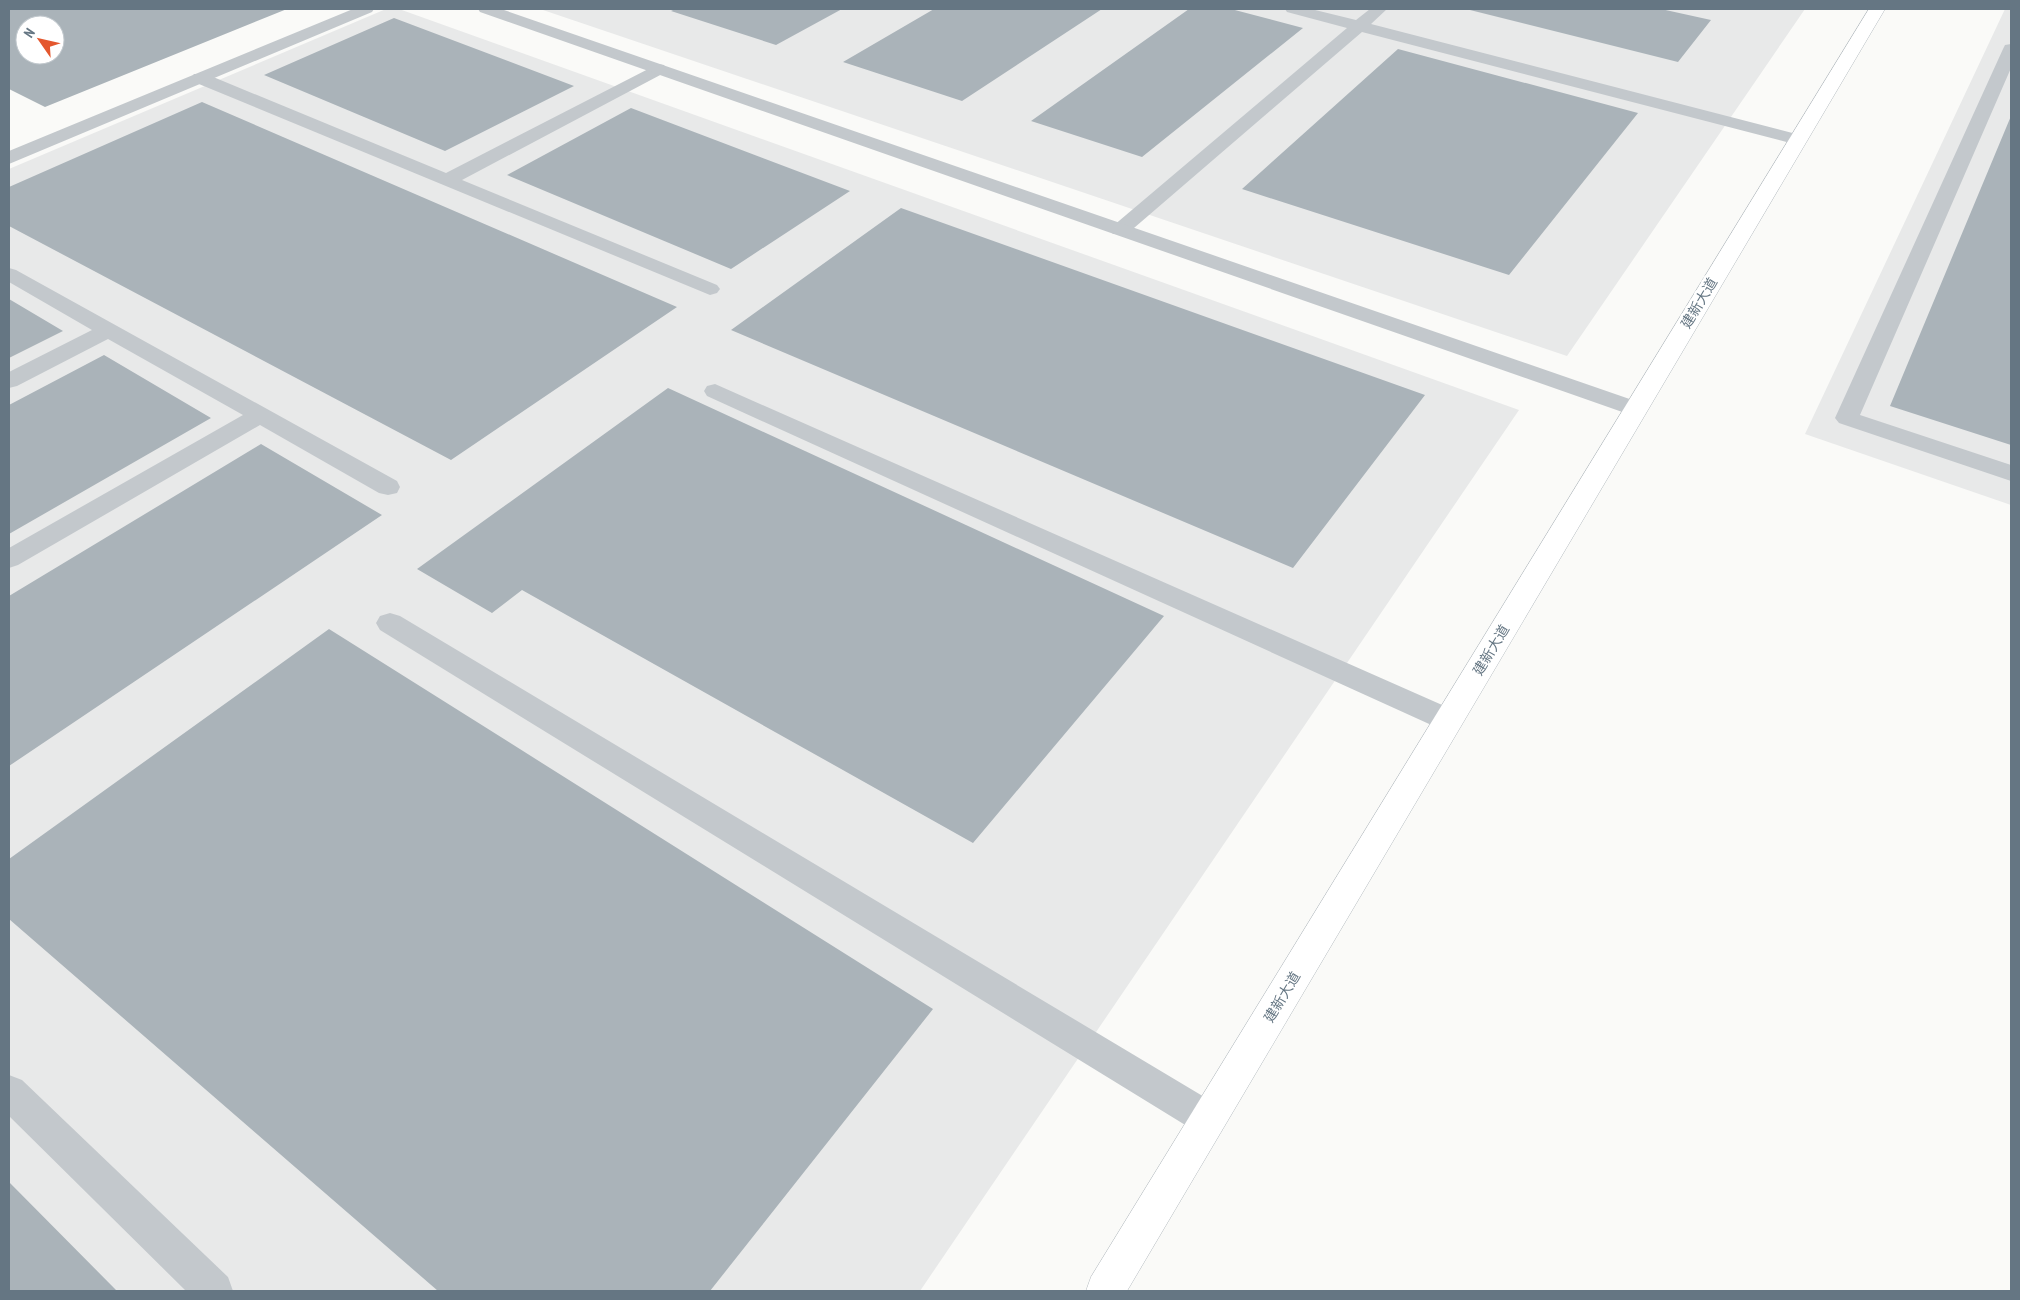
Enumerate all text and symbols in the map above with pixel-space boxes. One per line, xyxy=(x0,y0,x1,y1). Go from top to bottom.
north arrow xyxy=(15,15,65,65)
text: N xyxy=(20,25,39,41)
street label: 建新大道 xyxy=(1677,274,1721,332)
street label: 建新大道 xyxy=(1469,621,1513,679)
street label: 建新大道 xyxy=(1260,968,1304,1026)

